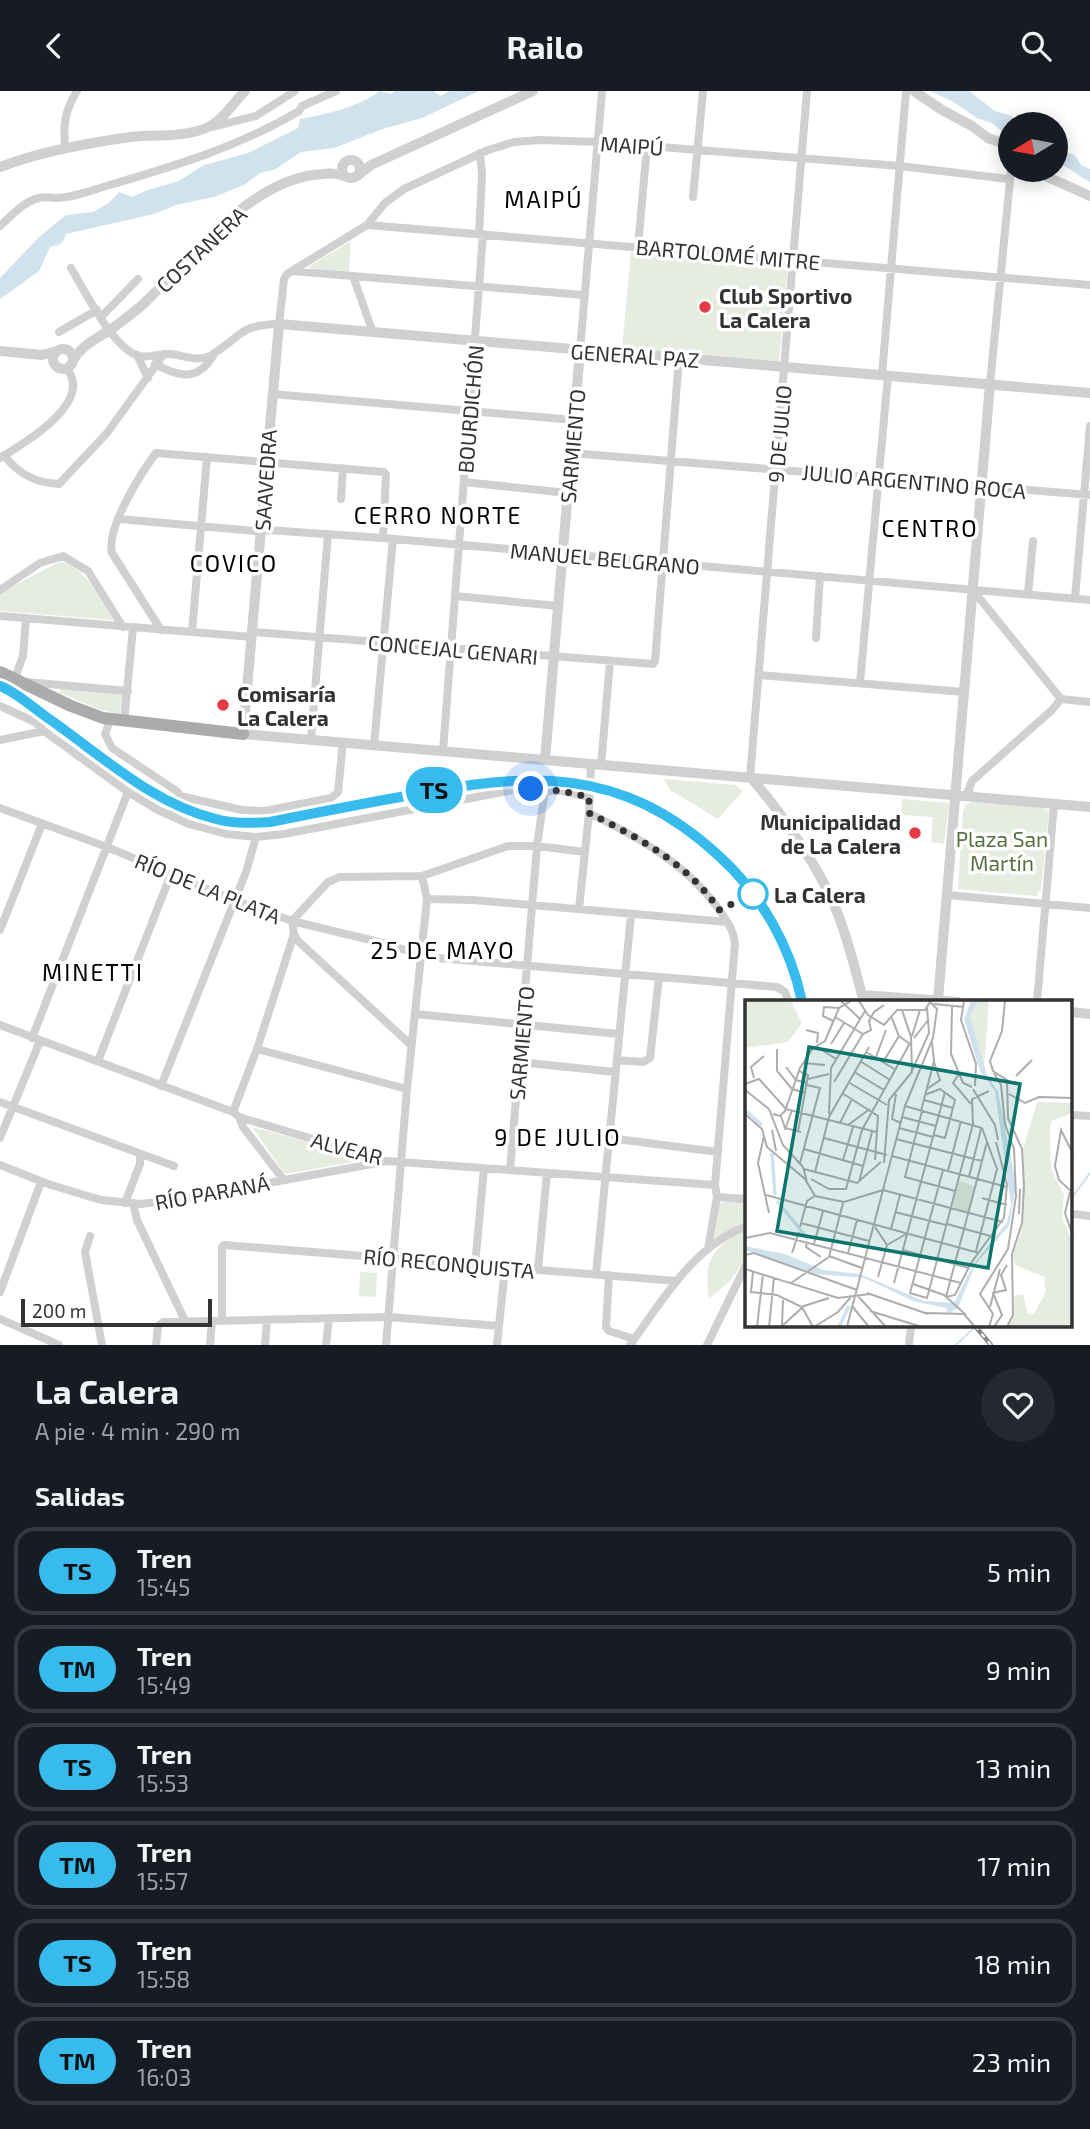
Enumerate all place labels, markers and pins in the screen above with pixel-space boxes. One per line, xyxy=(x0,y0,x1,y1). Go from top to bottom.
place label: Club Sportivo La Calera xyxy=(719,283,852,332)
marker: Club Sportivo La Calera xyxy=(697,299,713,315)
place label: Comisaría La Calera xyxy=(237,681,336,730)
marker: Comisaría La Calera xyxy=(215,697,231,713)
place label: Municipalidad de La Calera xyxy=(760,809,901,858)
marker: Municipalidad de La Calera xyxy=(907,825,923,841)
marker: La Calera xyxy=(738,879,768,909)
place label: La Calera xyxy=(774,882,866,907)

